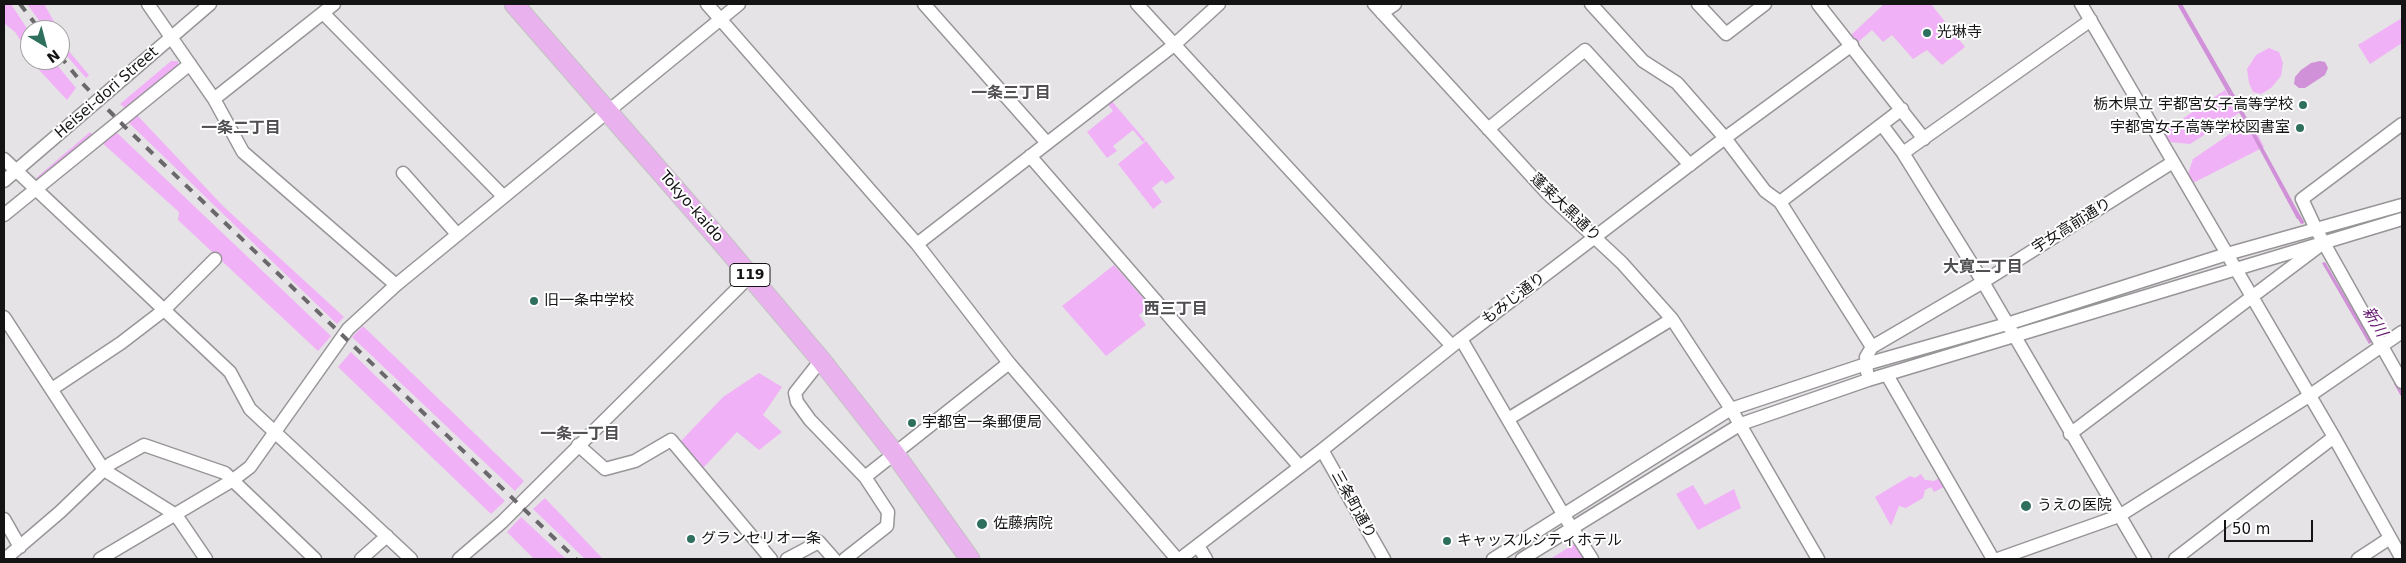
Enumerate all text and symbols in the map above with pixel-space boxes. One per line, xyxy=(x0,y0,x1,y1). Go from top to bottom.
north arrow xyxy=(20,20,70,70)
place label: 光琳寺 xyxy=(1937,24,1982,42)
marker: 光琳寺 xyxy=(1921,27,1933,39)
street label: Heisei-dori Street xyxy=(52,43,162,143)
text: N xyxy=(44,46,63,66)
district label: 一条三丁目 xyxy=(971,84,1051,104)
place label: 栃木県立 宇都宮女子高等学校 xyxy=(2093,96,2293,114)
marker: 栃木県立 宇都宮女子高等学校 xyxy=(2297,99,2309,111)
district label: 一条二丁目 xyxy=(201,119,281,139)
place label: 宇都宮女子高等学校図書室 xyxy=(2110,119,2290,137)
marker: 宇都宮女子高等学校図書室 xyxy=(2294,122,2306,134)
street label: Tokyo-kaido xyxy=(655,168,727,246)
street label: 蓬莱大黒通り xyxy=(1526,170,1604,246)
street label: 宇女高前通り xyxy=(2029,195,2115,257)
district label: 大寛二丁目 xyxy=(1943,258,2023,278)
road number: 119 xyxy=(730,264,770,286)
street label: もみじ通り xyxy=(1479,269,1549,329)
place label: 旧一条中学校 xyxy=(544,292,634,310)
marker: 旧一条中学校 xyxy=(528,295,540,307)
district label: 西三丁目 xyxy=(1144,300,1208,320)
water label: 新川 xyxy=(2358,303,2390,341)
place label: 宇都宮一条郵便局 xyxy=(922,414,1042,432)
marker: 宇都宮一条郵便局 xyxy=(906,417,918,429)
district label: 一条一丁目 xyxy=(540,425,620,445)
street label: 三条町通り xyxy=(1327,468,1379,542)
place label: うえの医院 xyxy=(2037,497,2112,515)
marker: うえの医院 xyxy=(2019,499,2033,513)
scale bar xyxy=(2226,510,2315,542)
place label: 佐藤病院 xyxy=(993,515,1053,533)
marker: 佐藤病院 xyxy=(975,517,989,531)
text: 50 m xyxy=(2232,520,2270,538)
place label: グランセリオ一条 xyxy=(701,530,821,548)
place label: キャッスルシティホテル xyxy=(1457,532,1622,550)
marker: グランセリオ一条 xyxy=(685,533,697,545)
marker: キャッスルシティホテル xyxy=(1441,535,1453,547)

